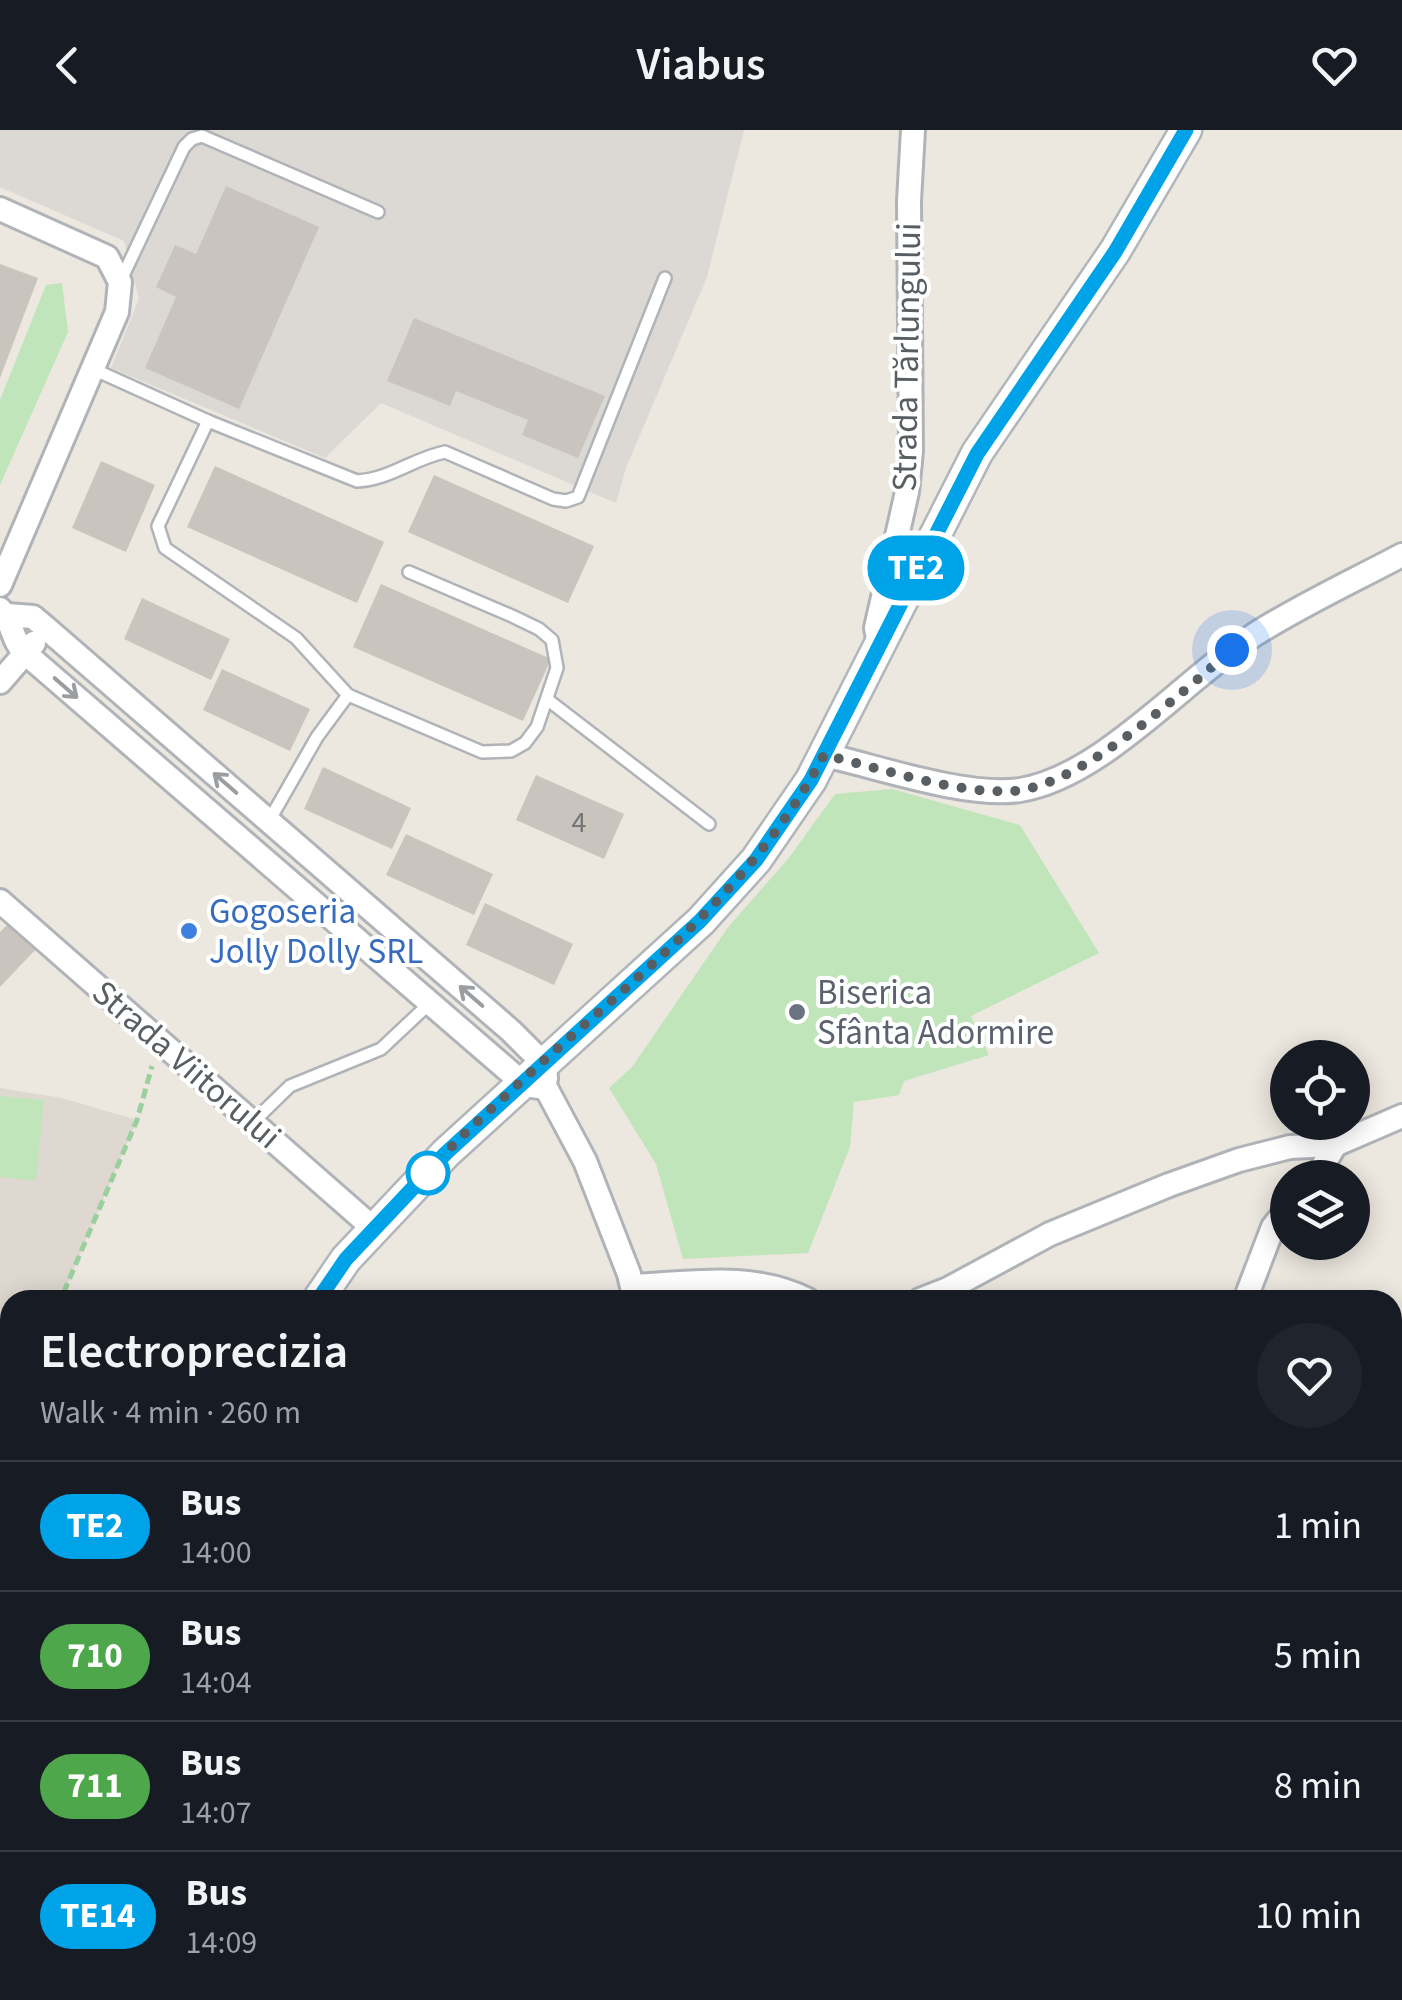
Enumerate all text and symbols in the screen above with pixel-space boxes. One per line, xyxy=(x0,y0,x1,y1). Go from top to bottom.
text: Viabus xyxy=(637,33,765,97)
icon: back xyxy=(40,38,95,93)
icon: heart xyxy=(1307,38,1362,93)
street label: Strada Tărlungului xyxy=(880,222,934,492)
line badge: TE2 xyxy=(858,536,974,600)
text: TE2 xyxy=(887,543,945,593)
your location xyxy=(1207,625,1257,675)
one-way arrow xyxy=(53,677,78,700)
one-way arrow xyxy=(213,772,238,795)
house number: 4 xyxy=(572,801,587,844)
place label: Gogoseria Jolly Dolly SRL xyxy=(209,887,423,977)
marker: Gogoseria Jolly Dolly SRL xyxy=(178,920,200,942)
street label: Strada Viitorului xyxy=(81,968,292,1161)
place label: Biserica Sfânta Adormire xyxy=(817,968,1054,1058)
one-way arrow xyxy=(458,985,484,1007)
marker: Biserica Sfânta Adormire xyxy=(786,1001,808,1023)
map controls xyxy=(1270,1040,1370,1260)
button: locate xyxy=(1270,1040,1370,1140)
unlabelled marker xyxy=(407,1152,449,1194)
button: layers xyxy=(1270,1160,1370,1260)
text: Electroprecizia xyxy=(40,1318,348,1386)
button: heart xyxy=(1257,1323,1362,1428)
text: Walk · 4 min · 260 m xyxy=(40,1390,301,1436)
text: Bus xyxy=(180,1476,241,1530)
text: 1 min xyxy=(1274,1499,1362,1553)
text: TE2 xyxy=(66,1501,124,1551)
text: 14:00 xyxy=(180,1530,252,1576)
text: Bus xyxy=(180,1606,241,1660)
text: 5 min xyxy=(1274,1629,1362,1683)
text: 710 xyxy=(67,1631,123,1681)
text: 14:04 xyxy=(180,1660,252,1706)
text: Bus xyxy=(180,1736,241,1790)
text: 8 min xyxy=(1274,1759,1362,1813)
text: 711 xyxy=(67,1761,123,1811)
text: 14:07 xyxy=(180,1790,252,1836)
text: Bus xyxy=(186,1866,247,1920)
text: 10 min xyxy=(1255,1889,1362,1943)
text: TE14 xyxy=(60,1891,136,1941)
text: 14:09 xyxy=(186,1920,257,1966)

